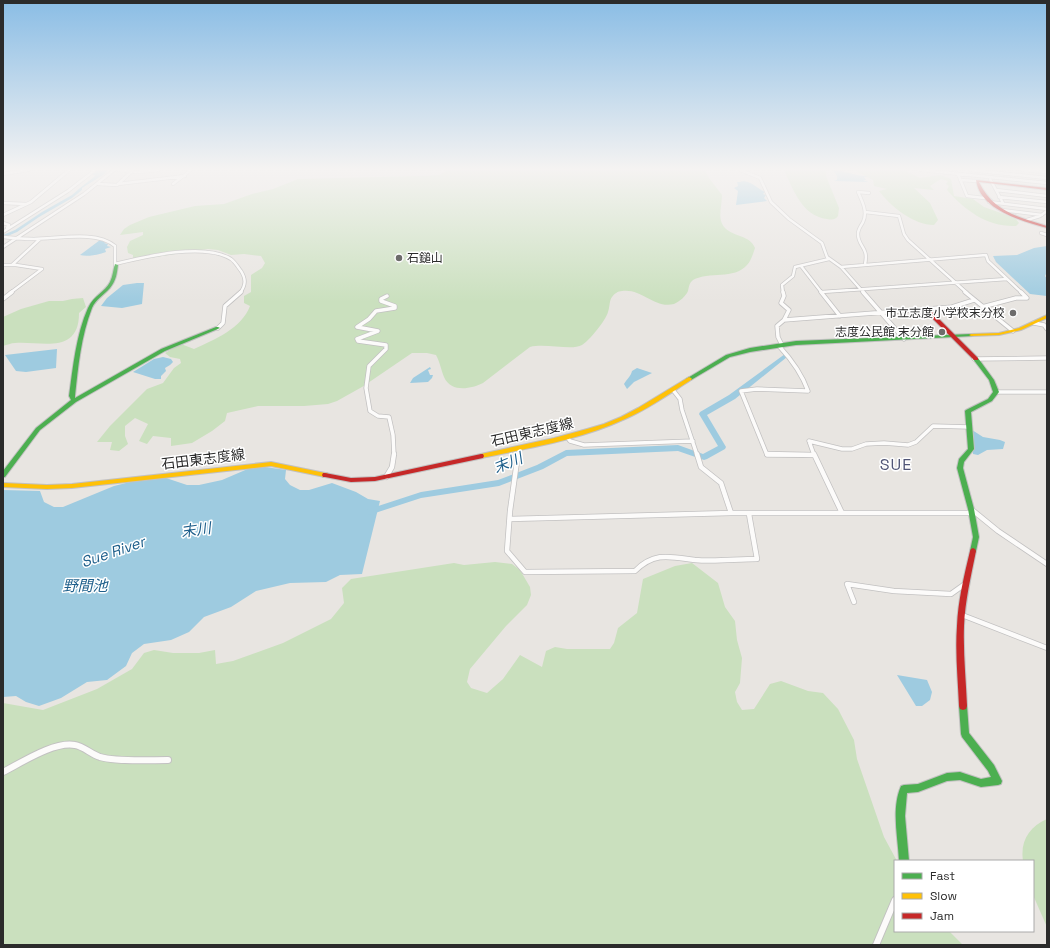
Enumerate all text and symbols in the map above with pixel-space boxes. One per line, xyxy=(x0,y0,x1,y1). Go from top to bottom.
place label: 石鎚山 xyxy=(407,250,443,266)
marker: 石鎚山 xyxy=(394,253,404,263)
place label: 市立志度小学校末分校 xyxy=(885,305,1005,321)
marker: 市立志度小学校末分校 xyxy=(1008,308,1018,318)
place label: 志度公民館 末分館 xyxy=(835,324,934,340)
marker: 志度公民館 末分館 xyxy=(937,327,947,337)
street label: 石田東志度線 xyxy=(489,414,575,450)
street label: 石田東志度線 xyxy=(160,445,246,473)
water label: 末川 xyxy=(490,447,527,477)
district label: SUE xyxy=(880,454,912,475)
water label: 末川 xyxy=(180,518,214,541)
water label: Sue River xyxy=(78,531,149,571)
water label: 野間池 xyxy=(62,576,109,595)
legend xyxy=(894,860,1034,932)
text: Fast xyxy=(930,868,955,884)
text: Slow xyxy=(930,888,957,904)
text: Jam xyxy=(930,908,954,924)

